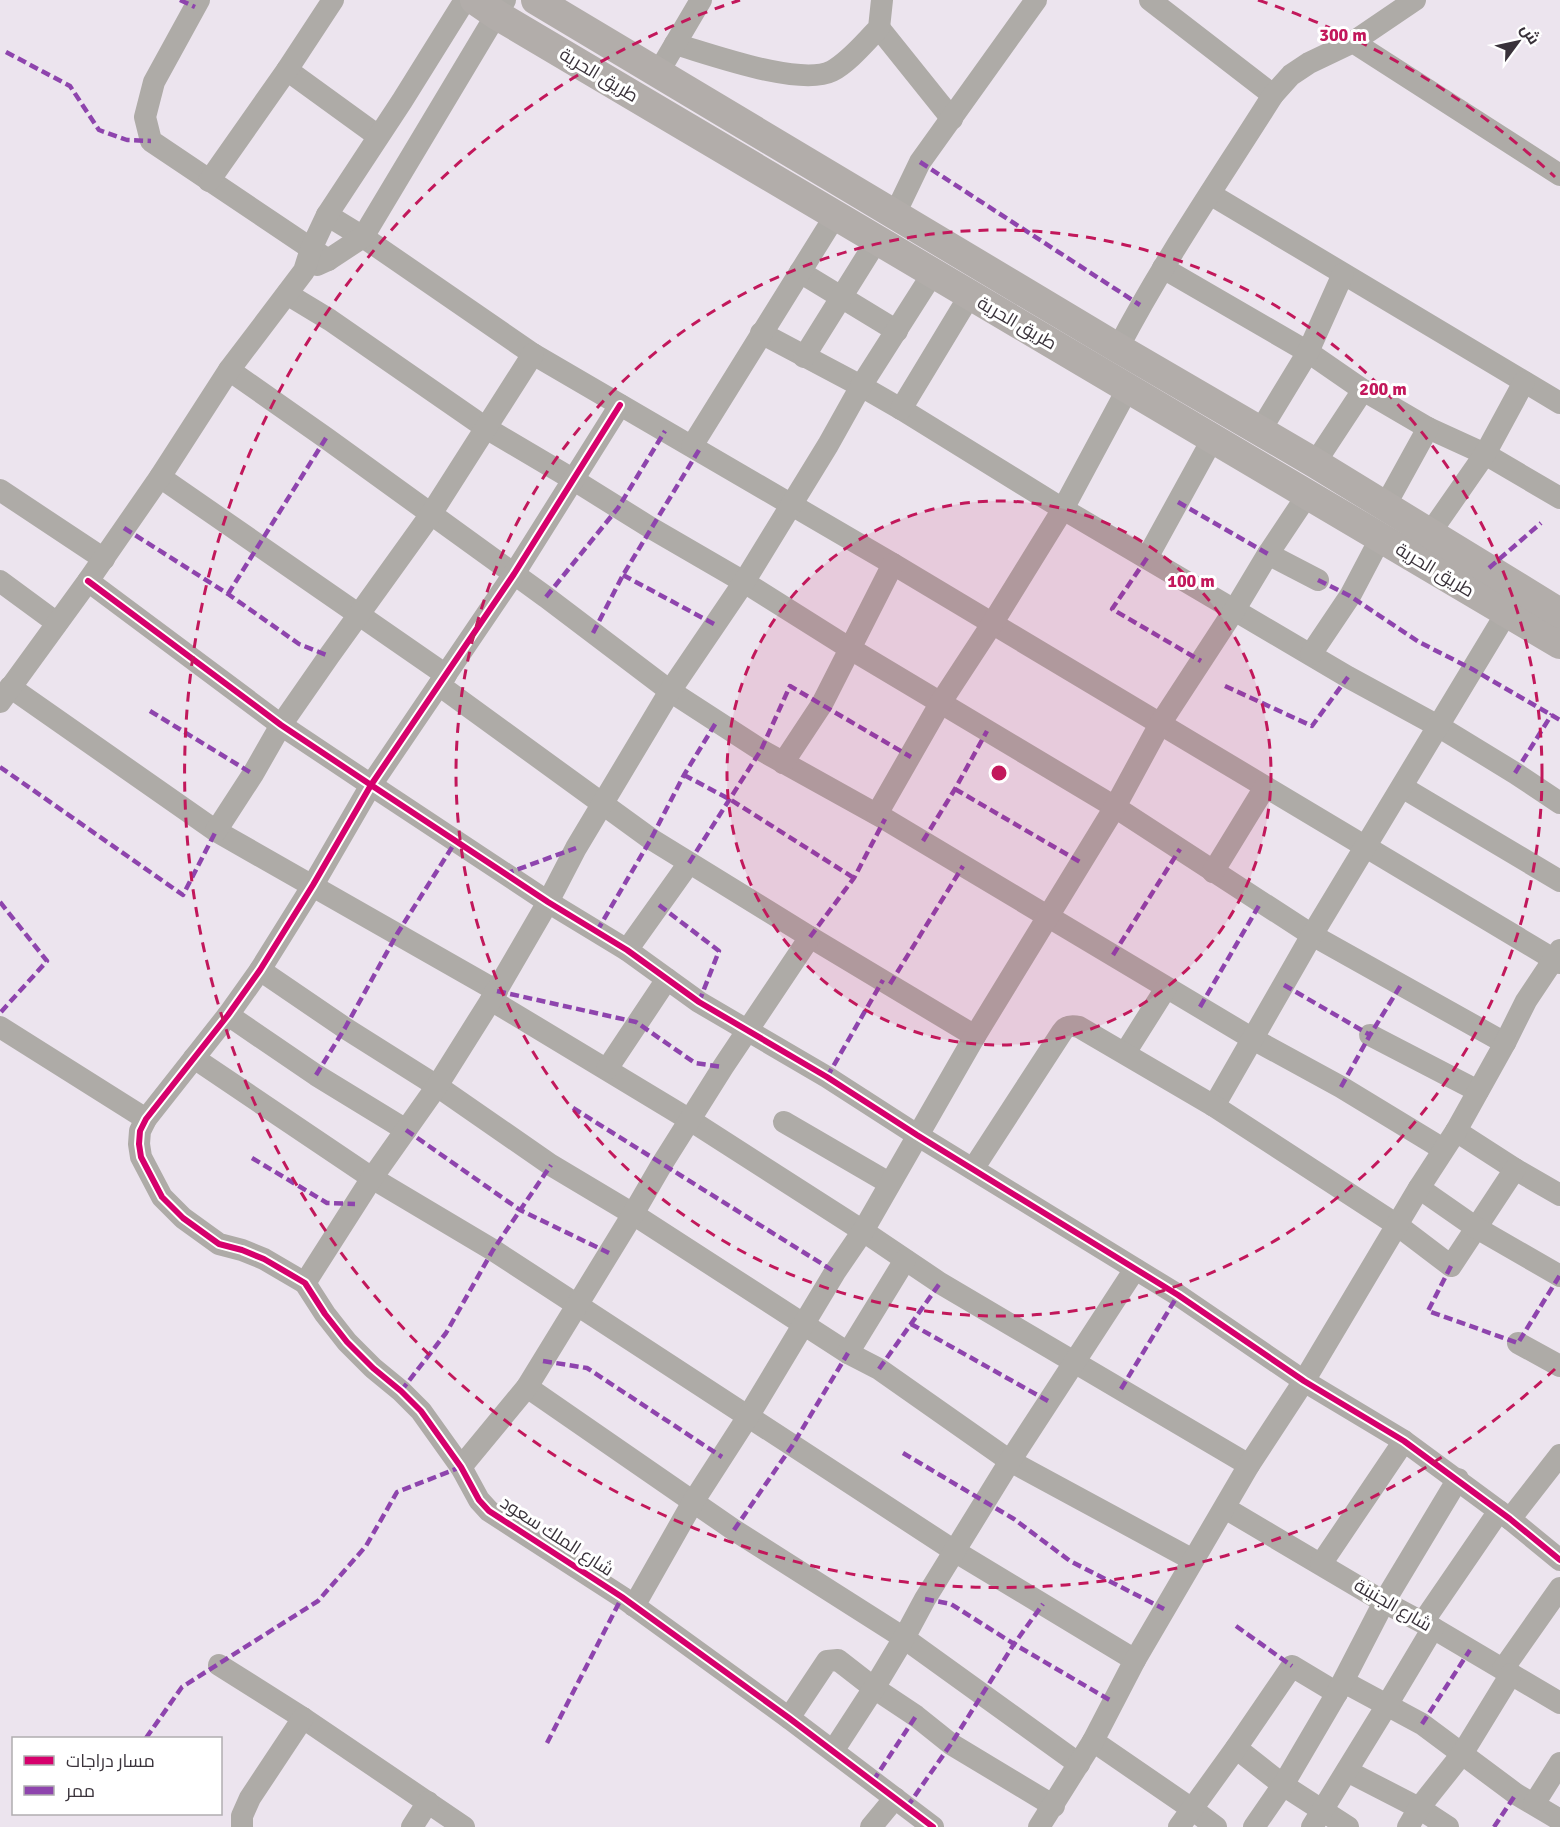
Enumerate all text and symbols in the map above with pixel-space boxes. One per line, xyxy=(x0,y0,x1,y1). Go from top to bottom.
north arrow xyxy=(1488,12,1548,72)
text: ش xyxy=(1516,20,1544,48)
text: 300 m xyxy=(1319,24,1367,46)
street label: طريق الحرية xyxy=(555,43,642,108)
street label: طريق الحرية xyxy=(973,292,1061,355)
text: 200 m xyxy=(1359,378,1407,400)
street label: طريق الحرية xyxy=(1391,538,1478,603)
text: 100 m xyxy=(1167,570,1215,592)
centre of rings xyxy=(989,763,1009,783)
street label: شارع الملك سعود xyxy=(496,1491,618,1582)
street label: شارع الجنينة xyxy=(1350,1574,1436,1637)
legend xyxy=(12,1737,222,1815)
text: مسار دراجات xyxy=(66,1750,155,1772)
text: ممر xyxy=(65,1780,95,1802)

